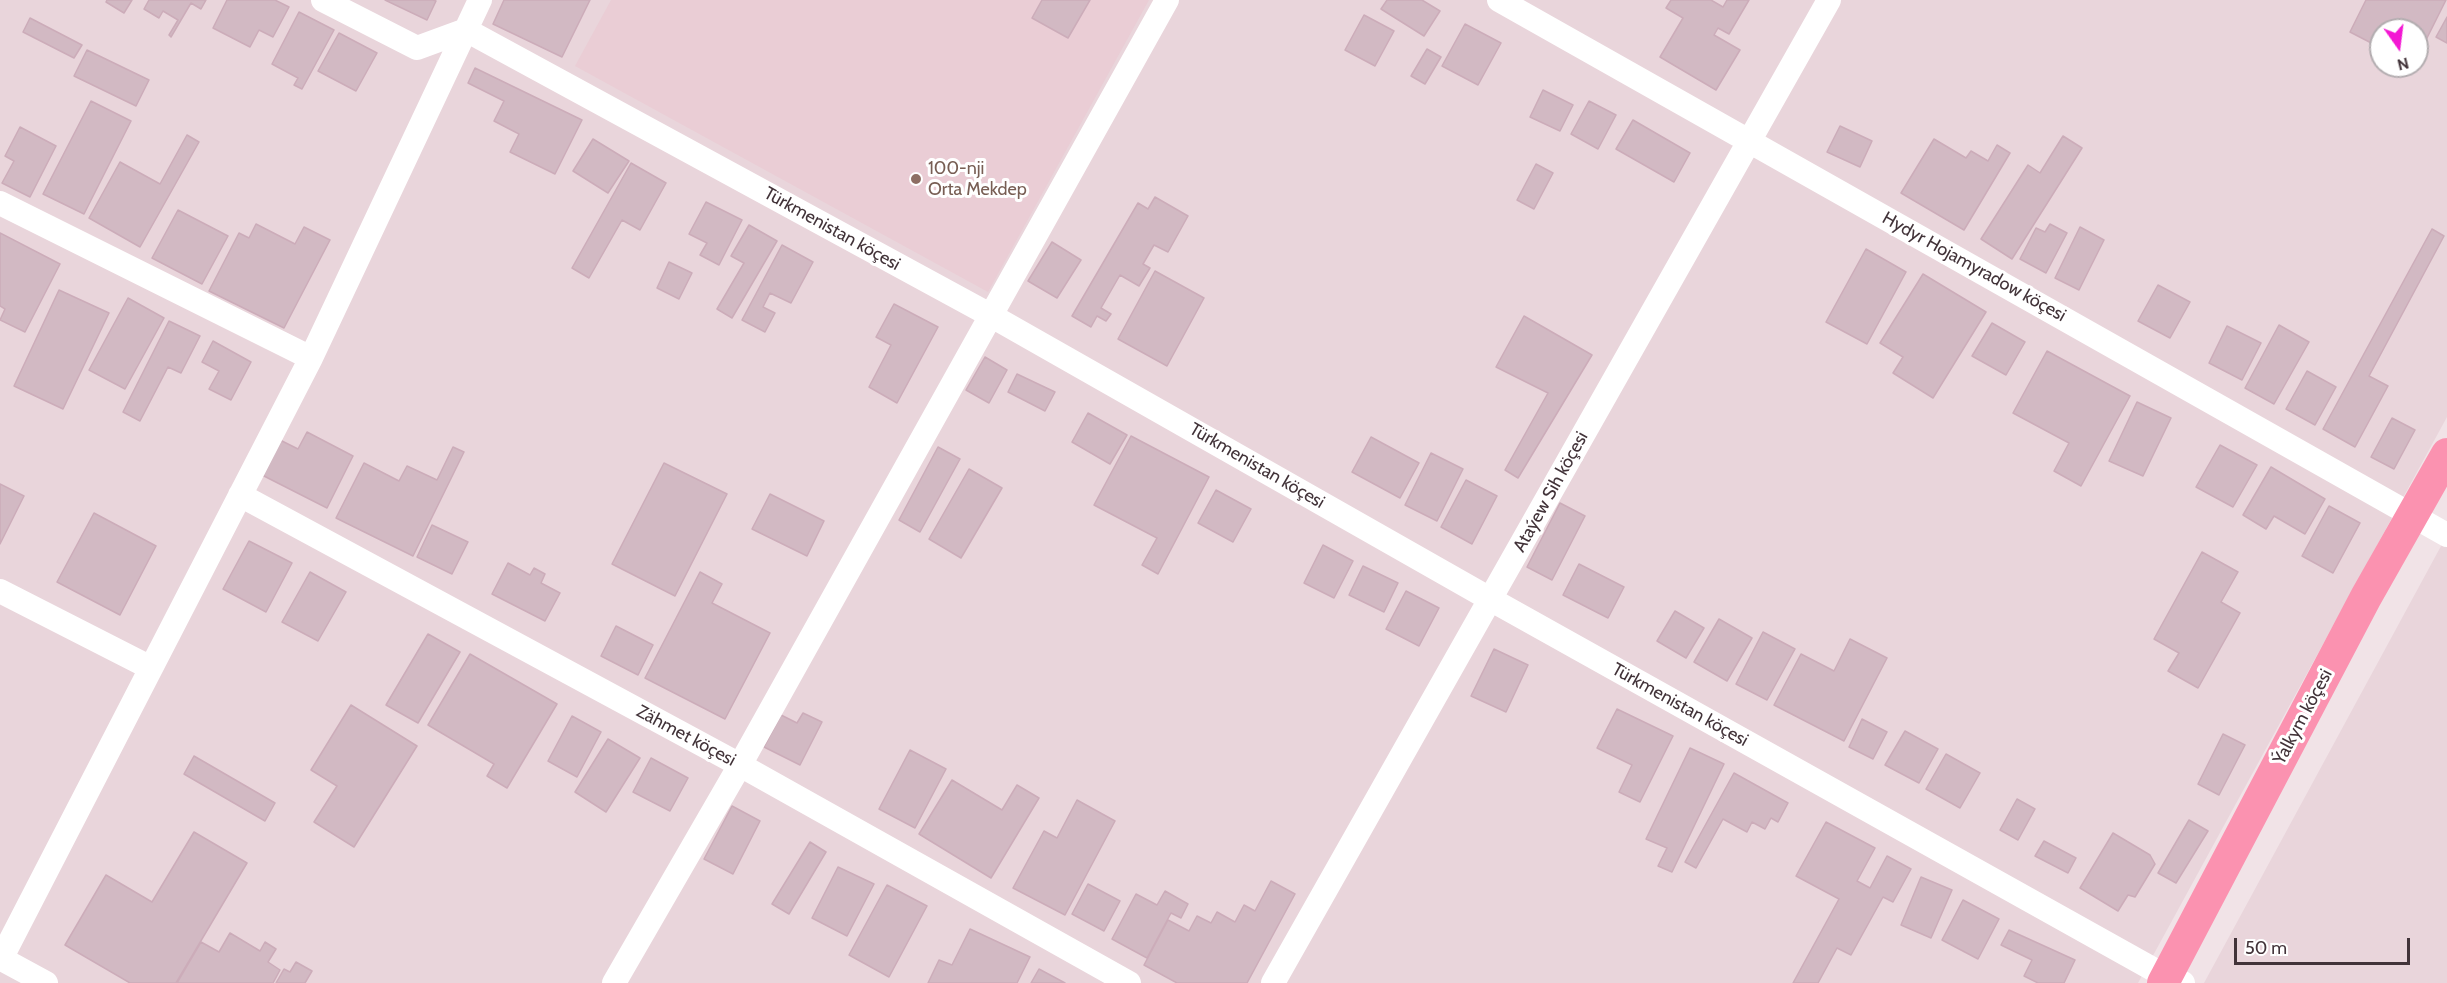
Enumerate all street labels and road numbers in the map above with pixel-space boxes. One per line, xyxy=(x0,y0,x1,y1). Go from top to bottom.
street label: Türkmenistan köçesi xyxy=(760,183,904,275)
street label: Hydyr Hojamyradow köçesi xyxy=(1878,207,2070,327)
street label: Türkmenistan köçesi xyxy=(1186,419,1328,513)
street label: Ataýew Sih köçesi xyxy=(1509,428,1593,556)
street label: Türkmenistan köçesi xyxy=(1608,659,1752,751)
street label: Ýalkym köçesi xyxy=(2269,666,2337,768)
street label: Zähmet köçesi xyxy=(633,701,739,771)

